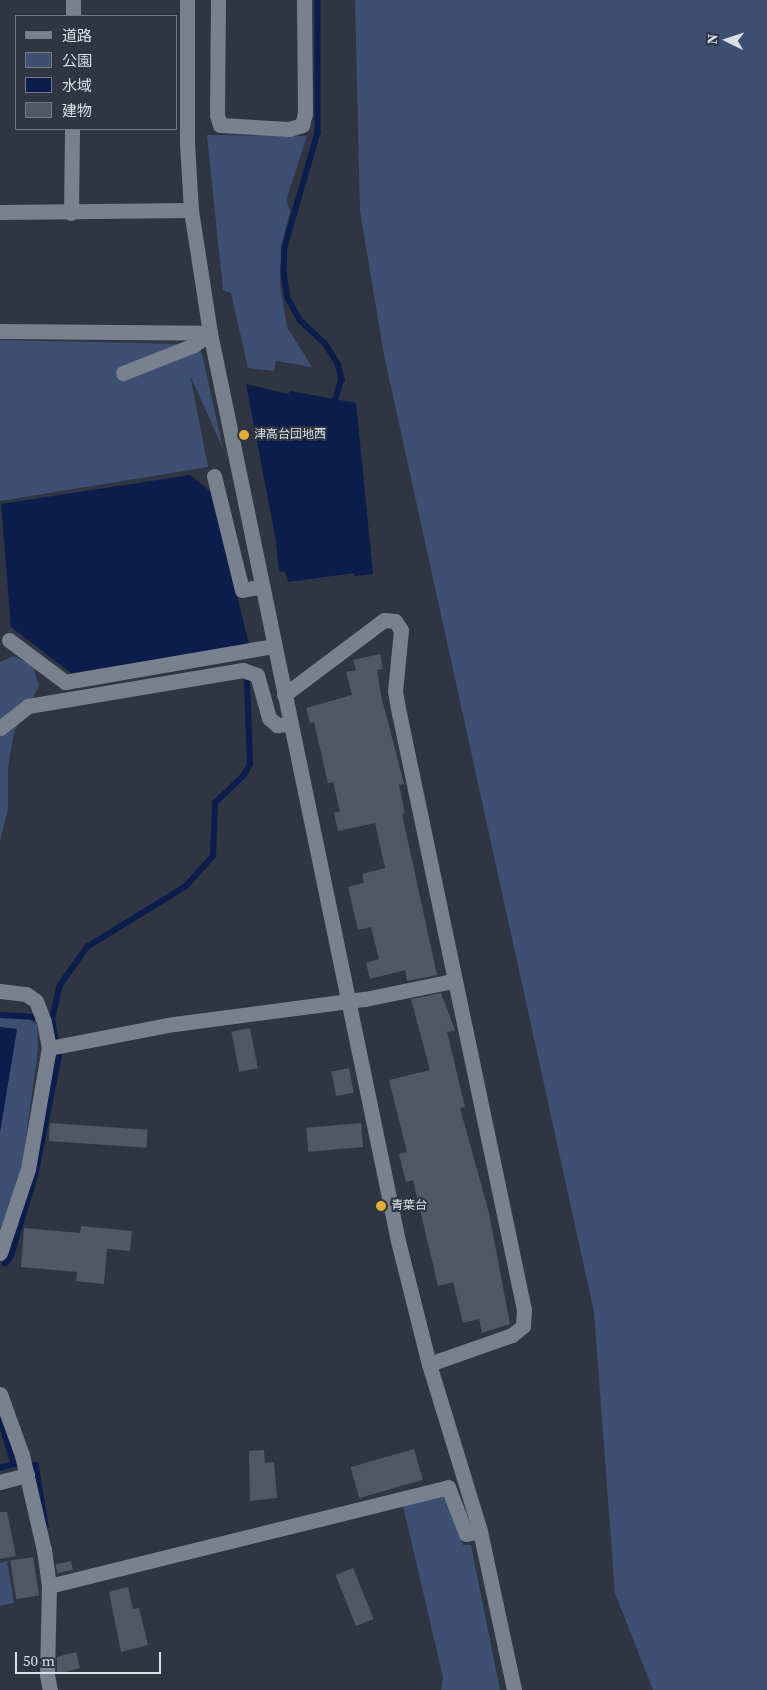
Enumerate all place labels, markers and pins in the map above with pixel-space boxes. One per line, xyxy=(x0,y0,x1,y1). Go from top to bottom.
place label: 津高台団地西 xyxy=(254,428,326,442)
marker: 津高台団地西 xyxy=(238,429,250,441)
place label: 青葉台 xyxy=(391,1199,427,1213)
marker: 青葉台 xyxy=(375,1200,387,1212)

